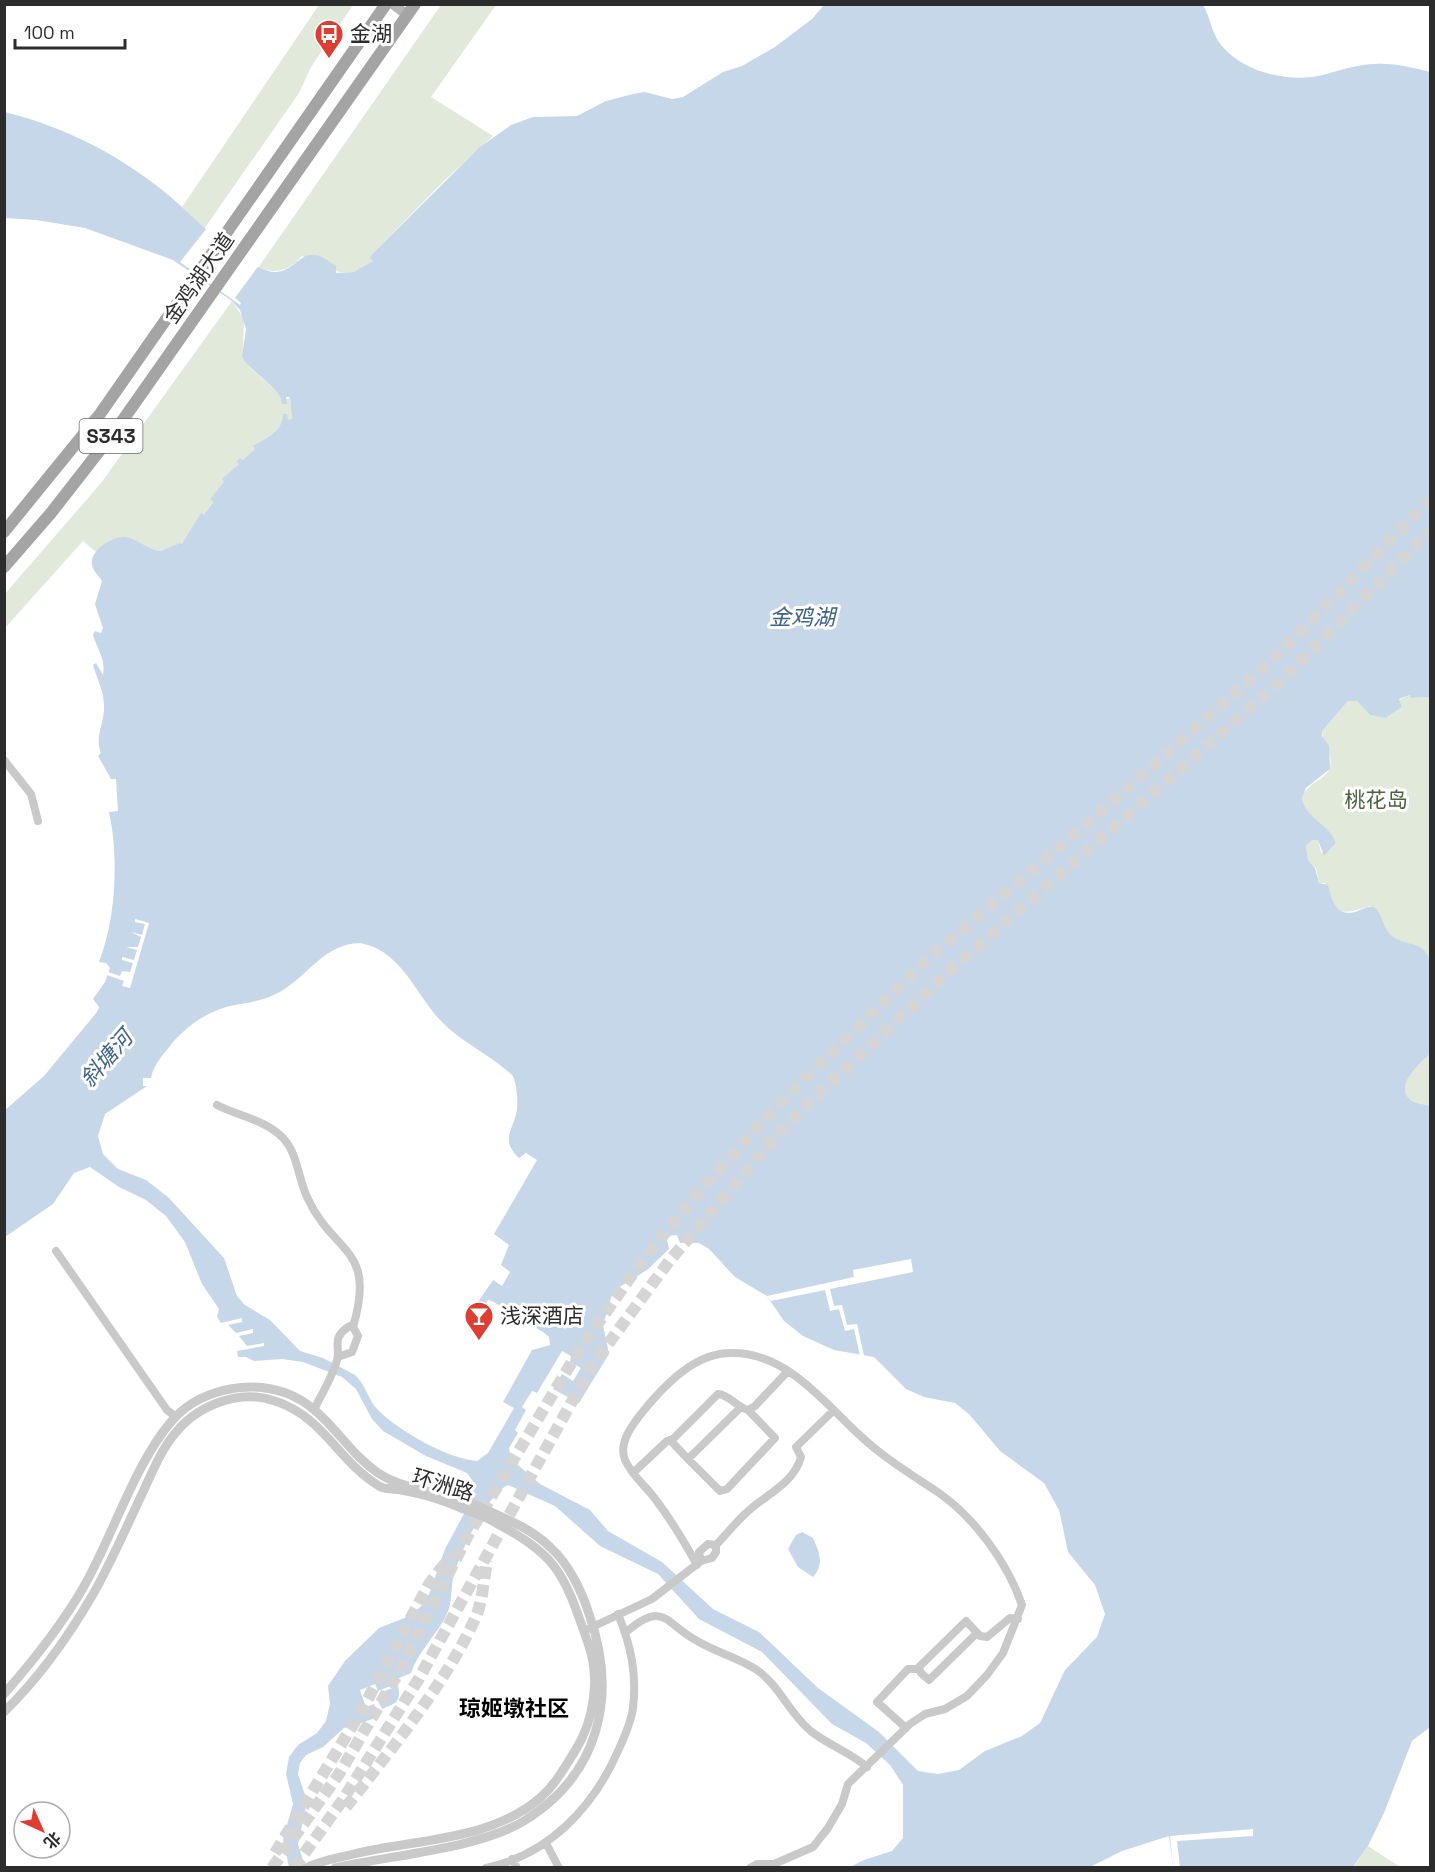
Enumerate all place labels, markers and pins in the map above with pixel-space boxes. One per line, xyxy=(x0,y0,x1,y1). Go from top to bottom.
bus stop icon: 金湖 xyxy=(313,18,345,60)
place label: 金湖 xyxy=(350,20,392,47)
bar icon: 浅深酒店 xyxy=(463,1300,495,1342)
place label: 浅深酒店 xyxy=(500,1302,584,1329)

